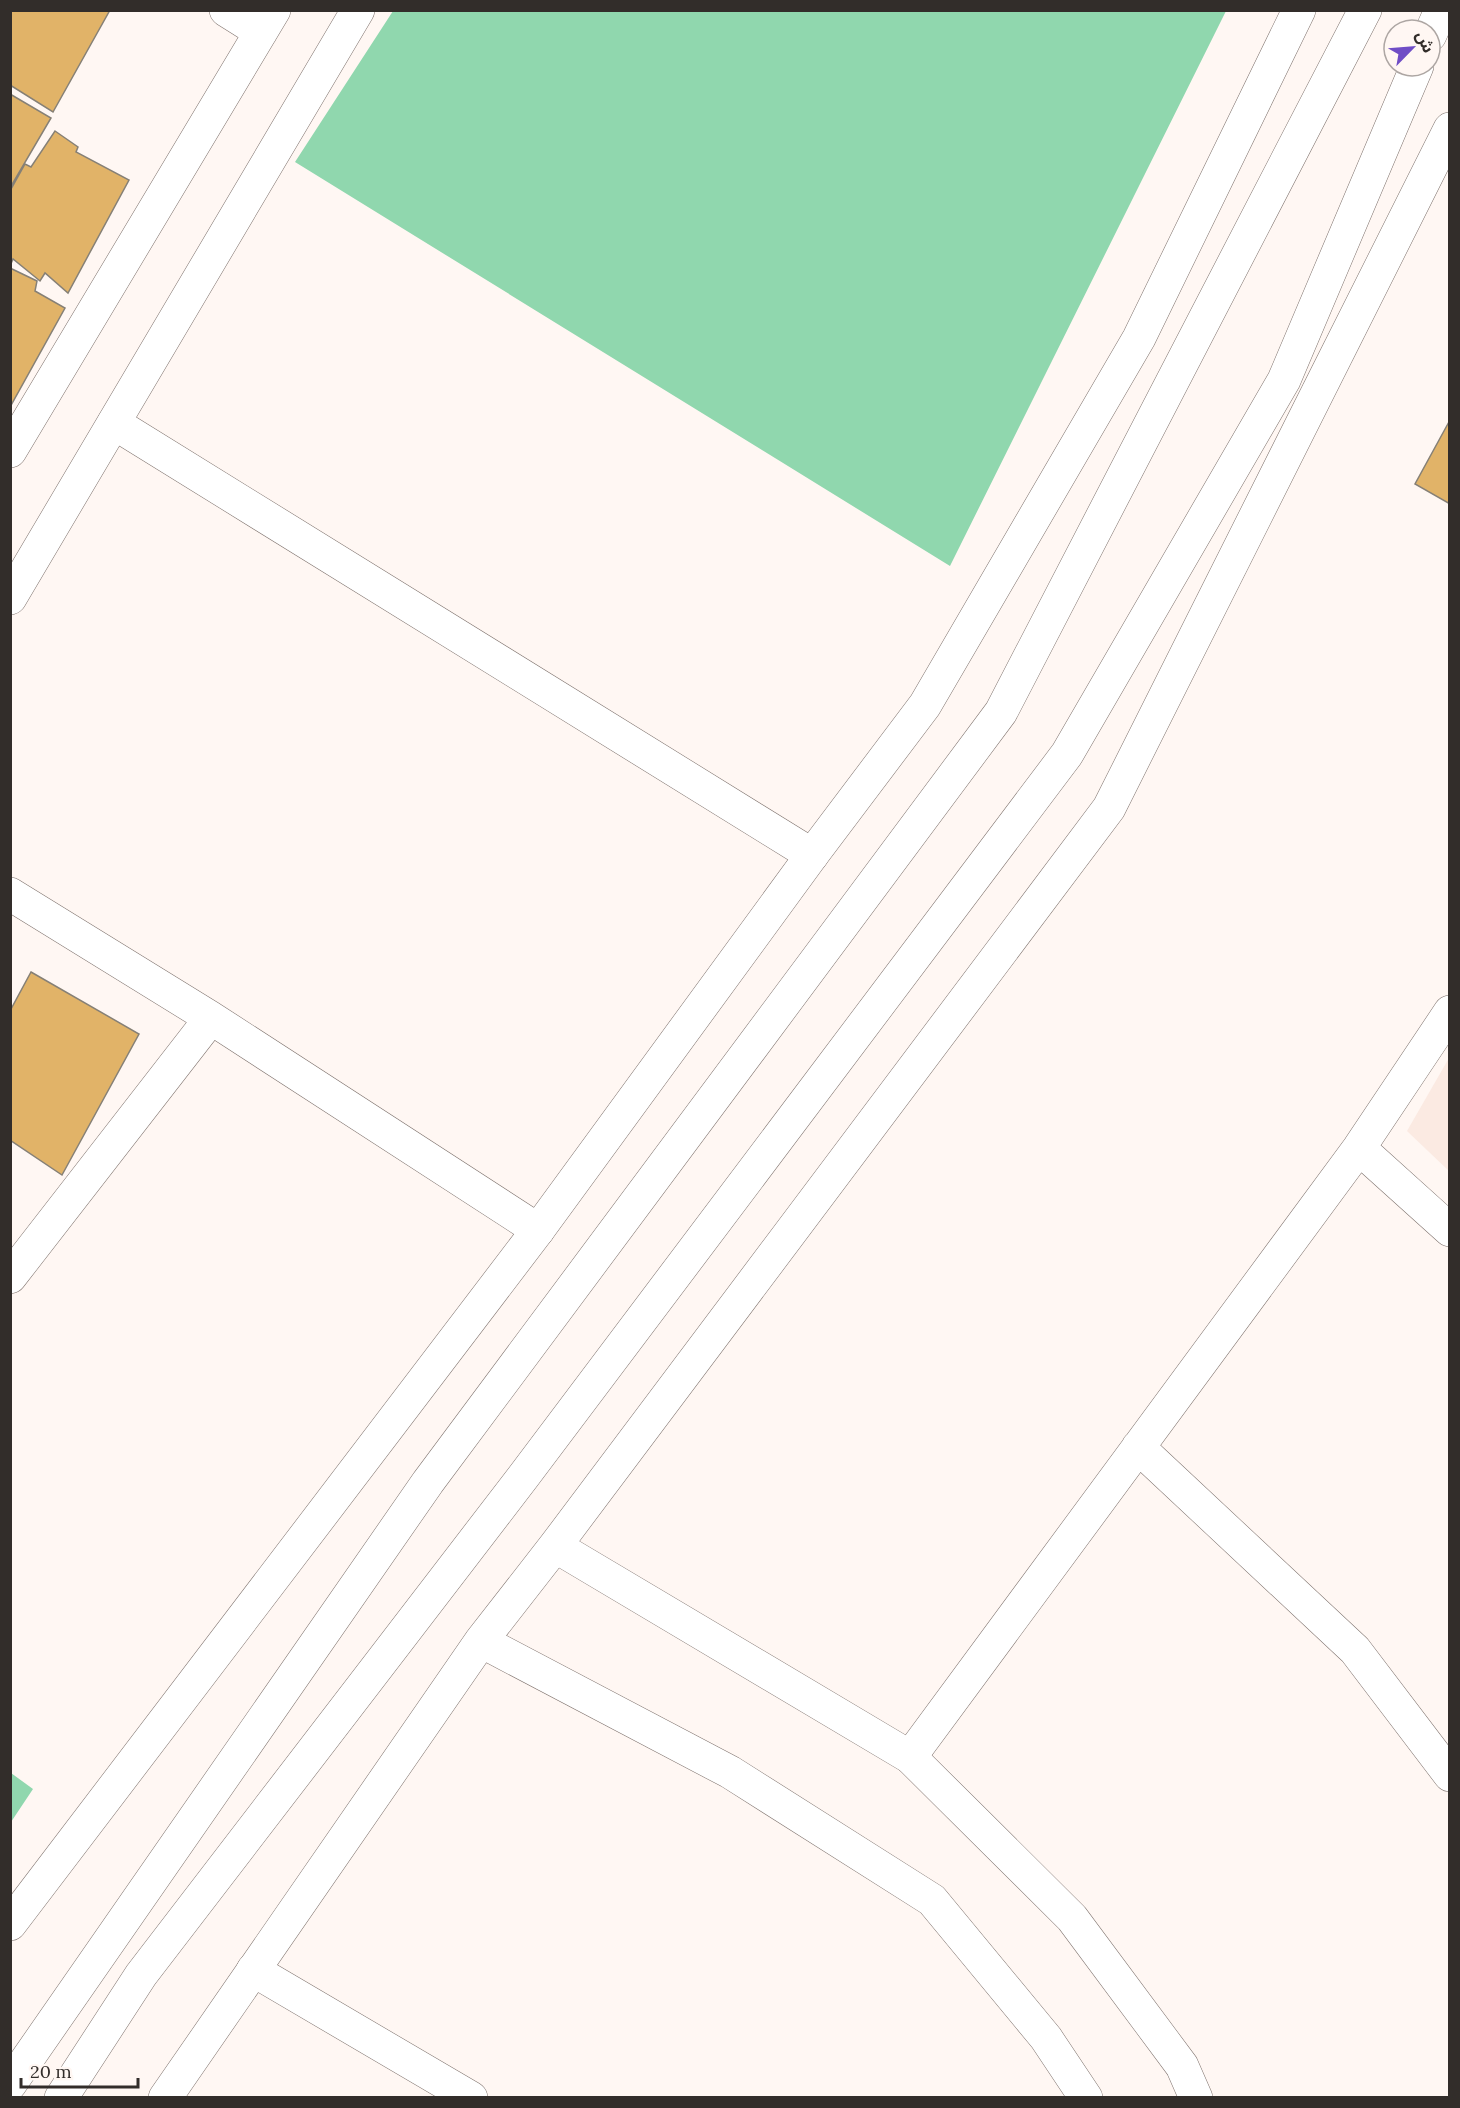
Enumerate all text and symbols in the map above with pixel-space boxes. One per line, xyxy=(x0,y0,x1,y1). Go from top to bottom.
north arrow xyxy=(1382,18,1442,78)
text: ش xyxy=(1412,28,1439,56)
scale bar xyxy=(21,2051,138,2089)
text: 20 m xyxy=(30,2060,72,2083)

